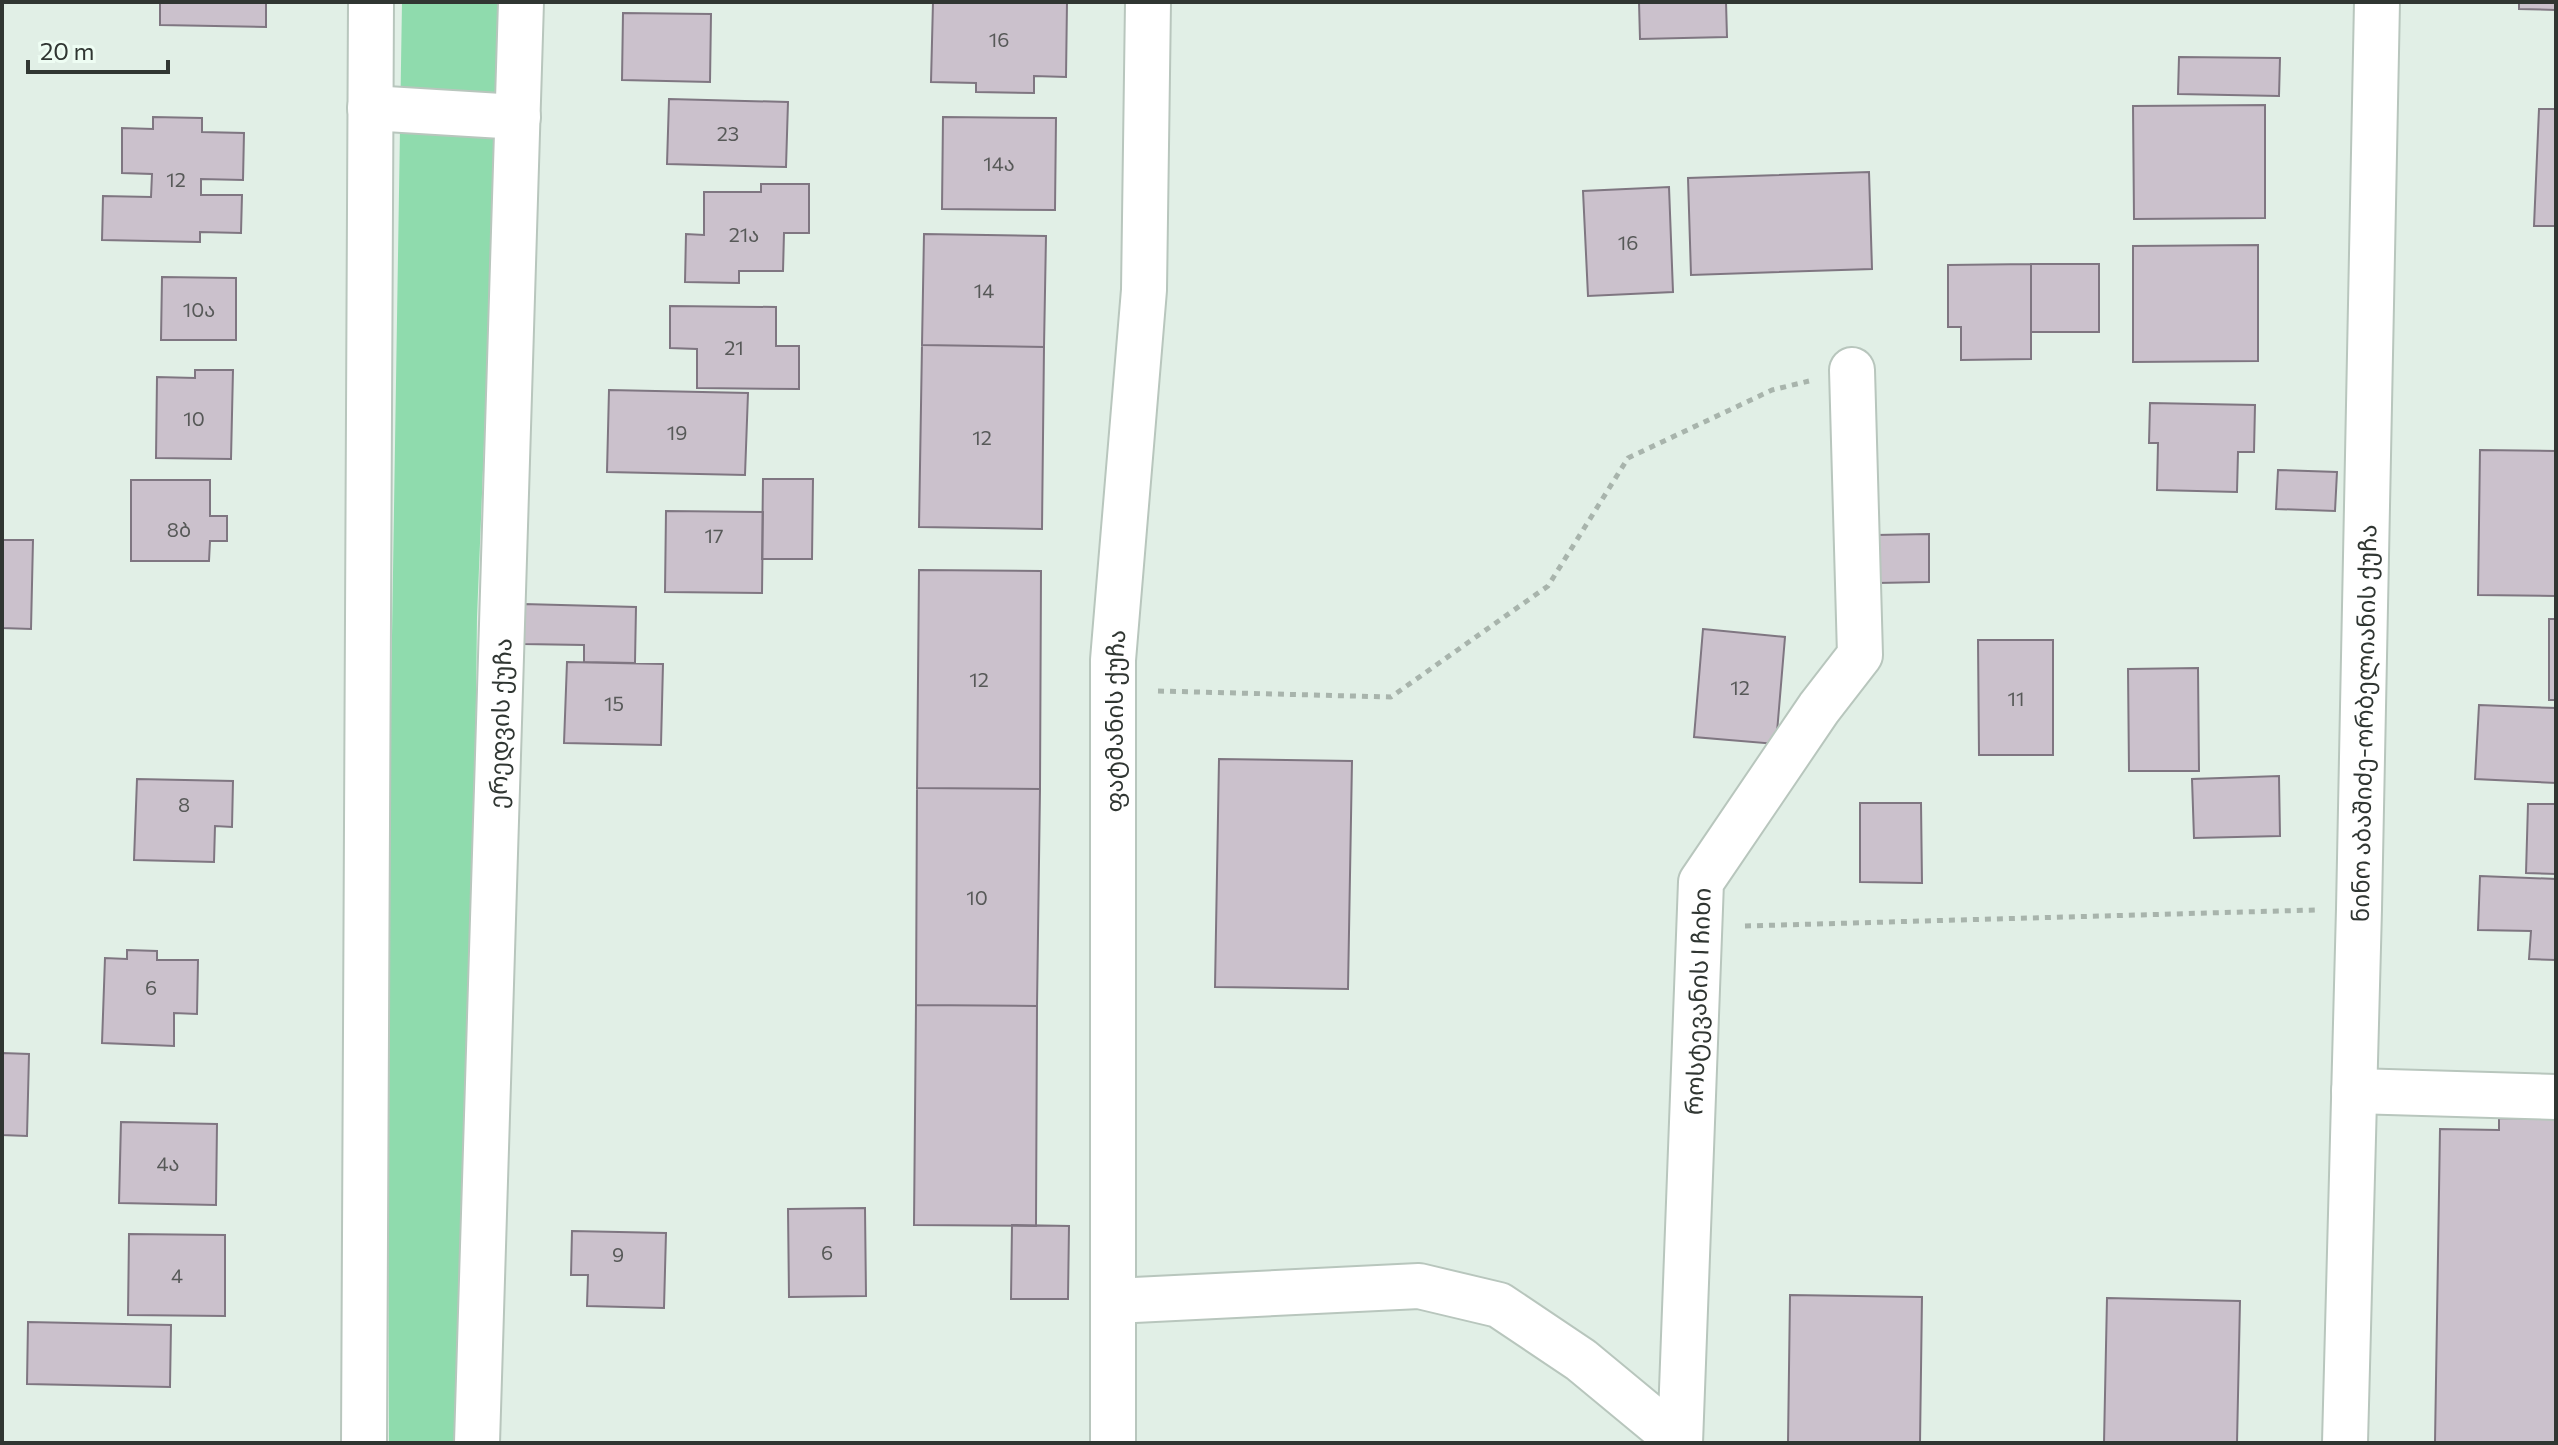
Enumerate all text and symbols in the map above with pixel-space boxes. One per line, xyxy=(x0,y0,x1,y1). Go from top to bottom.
scale bar xyxy=(28,24,168,74)
house number: 16 xyxy=(989,27,1009,51)
text: 20 m xyxy=(40,36,94,65)
house number: 23 xyxy=(717,121,739,145)
house number: 14ა xyxy=(983,151,1015,175)
house number: 12 xyxy=(166,167,186,191)
house number: 21ა xyxy=(729,222,759,246)
house number: 16 xyxy=(1618,230,1638,254)
house number: 14 xyxy=(974,278,994,302)
house number: 10ა xyxy=(183,297,215,321)
house number: 21 xyxy=(724,335,744,359)
house number: 10 xyxy=(183,406,205,430)
house number: 19 xyxy=(667,420,687,444)
house number: 12 xyxy=(972,425,992,449)
house number: 8ბ xyxy=(167,517,191,541)
house number: 17 xyxy=(704,523,724,547)
street label: ნინო აბაშიძე-ორბელიანის ქუჩა xyxy=(2344,524,2382,923)
street label: ფატმანის ქუჩა xyxy=(1099,628,1130,813)
street label: ერედვის ქუჩა xyxy=(482,637,516,809)
house number: 12 xyxy=(969,667,989,691)
house number: 12 xyxy=(1730,675,1750,699)
house number: 11 xyxy=(2007,686,2025,710)
house number: 15 xyxy=(604,691,624,715)
house number: 8 xyxy=(178,792,190,816)
house number: 10 xyxy=(966,885,988,909)
street label: როსტევანის I ჩიხი xyxy=(1678,887,1715,1115)
house number: 6 xyxy=(145,975,157,999)
house number: 4ა xyxy=(157,1151,179,1175)
house number: 6 xyxy=(821,1240,833,1264)
house number: 9 xyxy=(612,1242,624,1266)
house number: 4 xyxy=(171,1263,183,1287)

